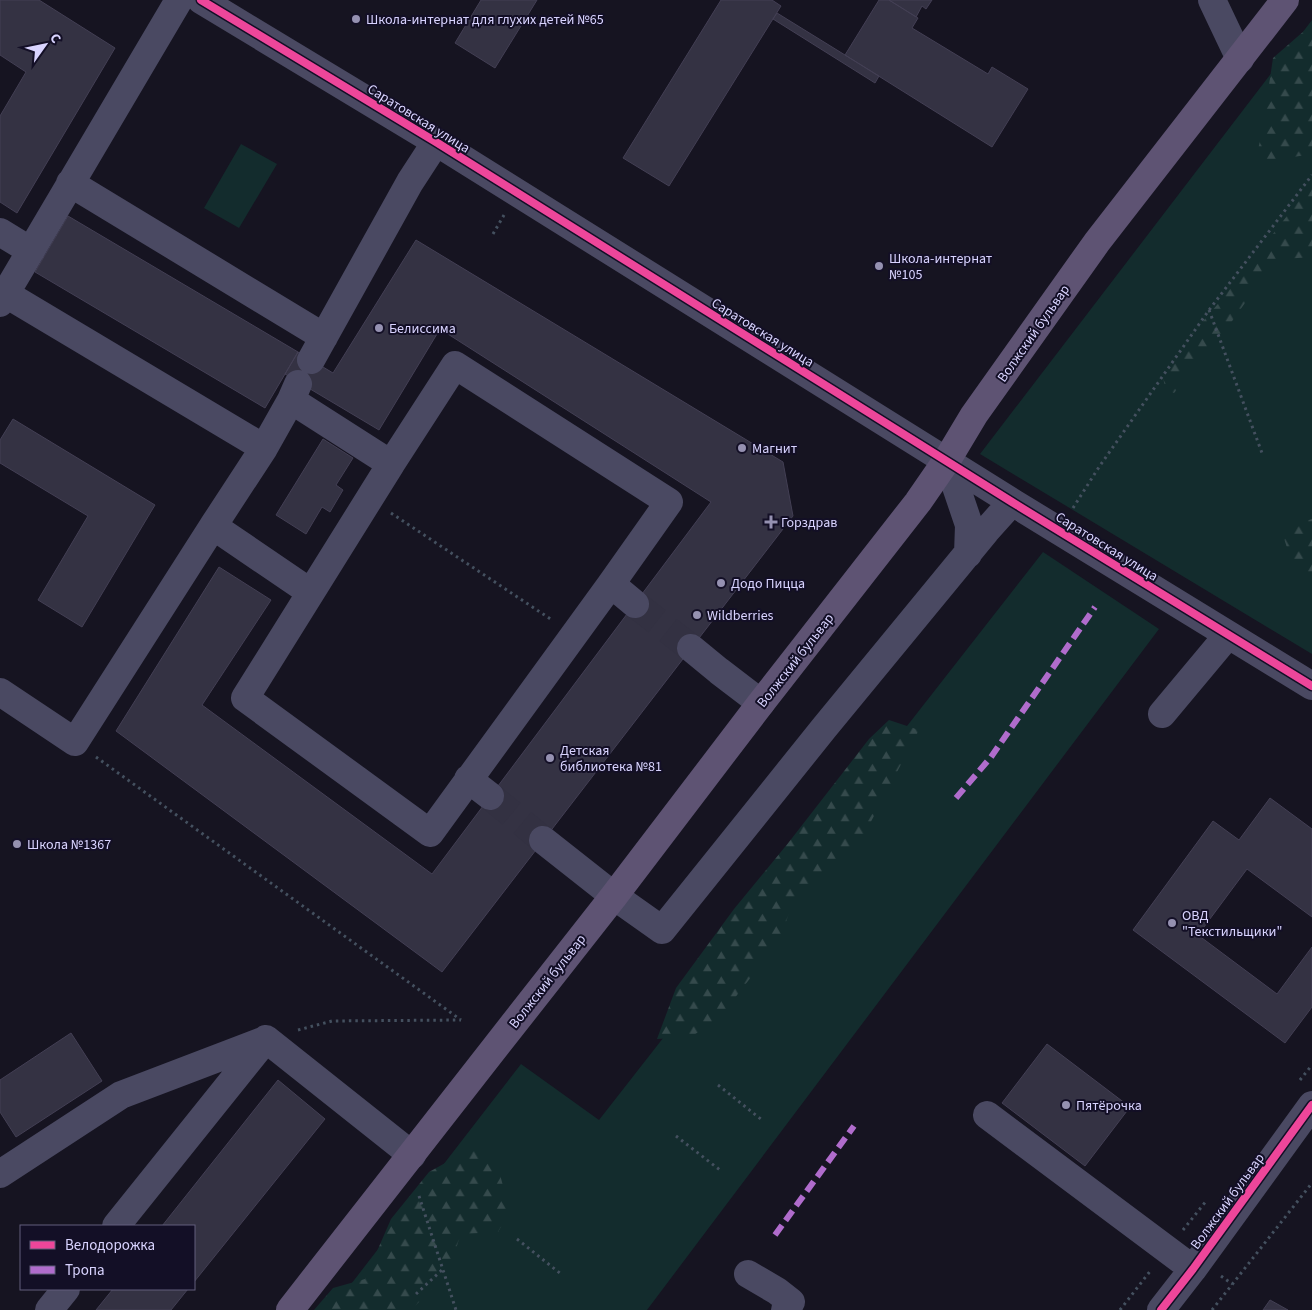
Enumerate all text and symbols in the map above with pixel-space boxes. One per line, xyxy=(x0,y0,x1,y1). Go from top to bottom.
place label: Школа-интернат для глухих детей №65 xyxy=(366,10,604,30)
marker: Школа-интернат для глухих детей №65 xyxy=(350,13,362,25)
north arrow xyxy=(20,20,70,70)
text: С xyxy=(44,30,66,47)
street label: Саратовская улица xyxy=(363,79,474,158)
place label: Школа-интернат №105 xyxy=(889,249,993,285)
marker: Школа-интернат №105 xyxy=(873,260,885,272)
street label: Волжский бульвар xyxy=(993,281,1075,386)
street label: Саратовская улица xyxy=(707,293,818,372)
place label: Белиссима xyxy=(389,319,456,339)
marker: Белиссима xyxy=(373,322,385,334)
place label: Магнит xyxy=(752,439,798,459)
marker: Магнит xyxy=(736,442,748,454)
street label: Саратовская улица xyxy=(1051,507,1162,586)
place label: Горздрав xyxy=(781,513,837,533)
marker: Горздрав xyxy=(765,516,777,528)
place label: Додо Пицца xyxy=(731,574,805,594)
marker: Додо Пицца xyxy=(715,577,727,589)
place label: Wildberries xyxy=(707,606,774,626)
marker: Wildberries xyxy=(691,609,703,621)
street label: Волжский бульвар xyxy=(753,609,839,712)
place label: Детская библиотека №81 xyxy=(560,741,662,777)
marker: Детская библиотека №81 xyxy=(544,752,556,764)
place label: Школа №1367 xyxy=(27,835,111,855)
marker: Школа №1367 xyxy=(11,838,23,850)
place label: ОВД "Текстильщики" xyxy=(1182,906,1282,942)
marker: ОВД "Текстильщики" xyxy=(1166,917,1178,929)
street label: Волжский бульвар xyxy=(505,930,591,1033)
place label: Пятёрочка xyxy=(1076,1096,1142,1116)
marker: Пятёрочка xyxy=(1060,1099,1072,1111)
street label: Волжский бульвар xyxy=(1186,1149,1270,1254)
legend xyxy=(20,1225,195,1290)
text: Велодорожка xyxy=(65,1235,155,1256)
text: Тропа xyxy=(65,1260,105,1281)

